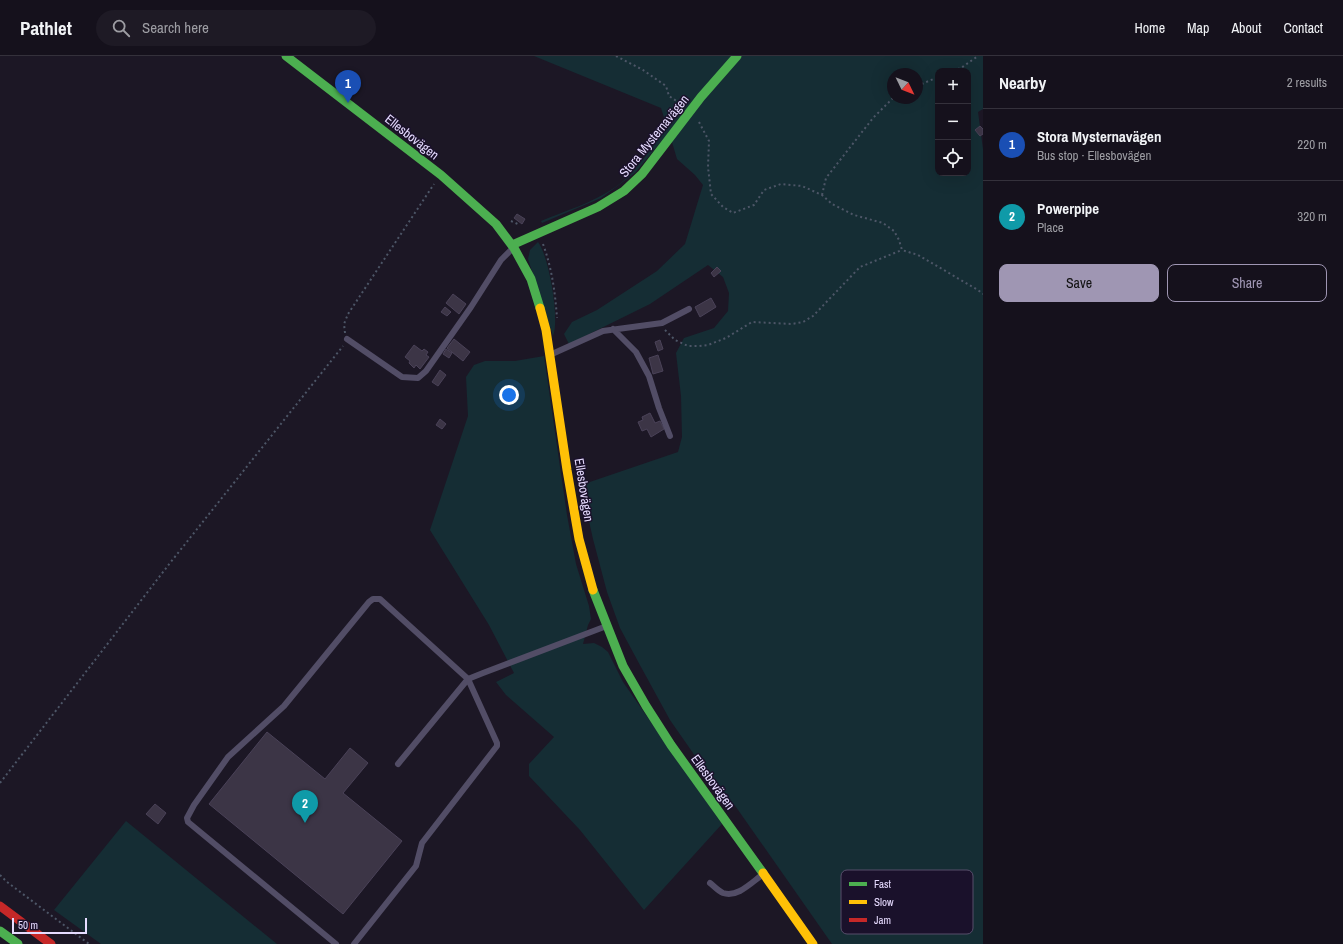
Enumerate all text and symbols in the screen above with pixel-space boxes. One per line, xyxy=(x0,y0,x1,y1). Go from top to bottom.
search box xyxy=(96,10,376,46)
text: Pathlet xyxy=(20,15,72,41)
icon: search xyxy=(110,17,132,39)
text: Search here xyxy=(142,17,209,38)
text: Home xyxy=(1134,19,1165,37)
text: Map xyxy=(1187,19,1209,37)
text: About xyxy=(1231,19,1261,37)
text: Contact xyxy=(1283,19,1323,37)
north arrow xyxy=(887,68,923,104)
map controls xyxy=(935,68,971,176)
button: + xyxy=(935,68,971,104)
pin: 1 xyxy=(335,70,361,103)
text: Nearby xyxy=(999,71,1046,94)
text: 2 results xyxy=(1287,74,1327,91)
street label: Stora Mysternavägen xyxy=(616,91,693,181)
button: − xyxy=(935,104,971,140)
street label: Ellesbovägen xyxy=(382,111,443,163)
text: Stora Mysternavägen xyxy=(1037,126,1161,147)
text: 1 xyxy=(1009,136,1015,153)
text: 220 m xyxy=(1297,136,1327,153)
button: locate xyxy=(935,140,971,176)
text: Bus stop · Ellesbovägen xyxy=(1037,147,1151,164)
text: Powerpipe xyxy=(1037,198,1099,219)
text: 2 xyxy=(1009,208,1015,225)
text: 320 m xyxy=(1297,208,1327,225)
text: Place xyxy=(1037,219,1064,236)
button: Save xyxy=(999,264,1159,302)
button: Share xyxy=(1167,264,1327,302)
your location xyxy=(499,385,519,405)
street label: Ellesbovägen xyxy=(571,457,597,523)
street label: Ellesbovägen xyxy=(687,751,739,813)
pin: 2 xyxy=(292,790,318,823)
legend xyxy=(841,870,973,934)
text: Fast xyxy=(874,877,892,891)
text: Slow xyxy=(874,895,894,909)
text: Jam xyxy=(874,913,891,927)
scale bar xyxy=(12,916,87,935)
text: 50 m xyxy=(18,918,38,932)

